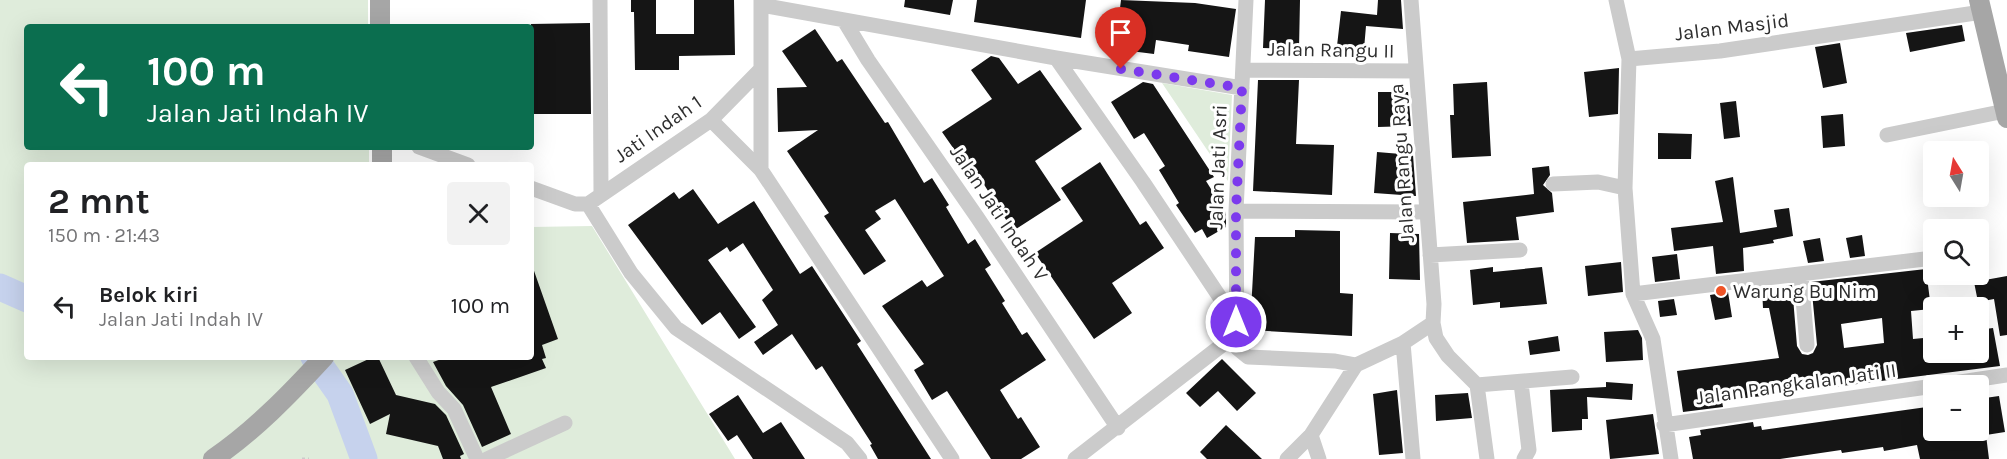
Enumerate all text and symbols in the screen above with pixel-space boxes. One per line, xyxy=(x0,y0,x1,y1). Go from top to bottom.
pin xyxy=(1095,7,1146,69)
street label: Jalan Masjid xyxy=(1673,9,1791,45)
icon: arrive xyxy=(1104,16,1137,49)
street label: Jalan Rangu II xyxy=(1267,37,1395,63)
text: 100 m xyxy=(147,46,266,96)
icon: left xyxy=(48,48,126,126)
street label: Jalan Rangu Raya xyxy=(1385,83,1419,243)
street label: Jati Indah 1 xyxy=(610,91,706,167)
text: Jalan Jati Indah IV xyxy=(147,97,368,129)
street label: Jalan Jati Asri xyxy=(1204,104,1232,230)
street label: Jalan Jati Indah V xyxy=(945,141,1053,285)
north arrow xyxy=(1923,141,1989,207)
map controls xyxy=(1923,141,1989,441)
text: 2 mnt xyxy=(48,180,150,222)
button: close xyxy=(447,182,510,245)
button: search xyxy=(1923,219,1989,285)
text: 150 m · 21:43 xyxy=(48,224,160,247)
place label: Warung Bu Nim xyxy=(1733,280,1876,303)
text: Belok kiri xyxy=(99,282,199,308)
marker: Warung Bu Nim xyxy=(1714,284,1728,298)
icon: left xyxy=(48,290,81,323)
position arrow xyxy=(1204,290,1268,354)
text: 100 m xyxy=(451,293,510,319)
button: + xyxy=(1923,297,1989,363)
text: Jalan Jati Indah IV xyxy=(99,308,263,331)
street label: Jalan Pangkalan Jati II xyxy=(1694,359,1898,409)
button: − xyxy=(1923,375,1989,441)

